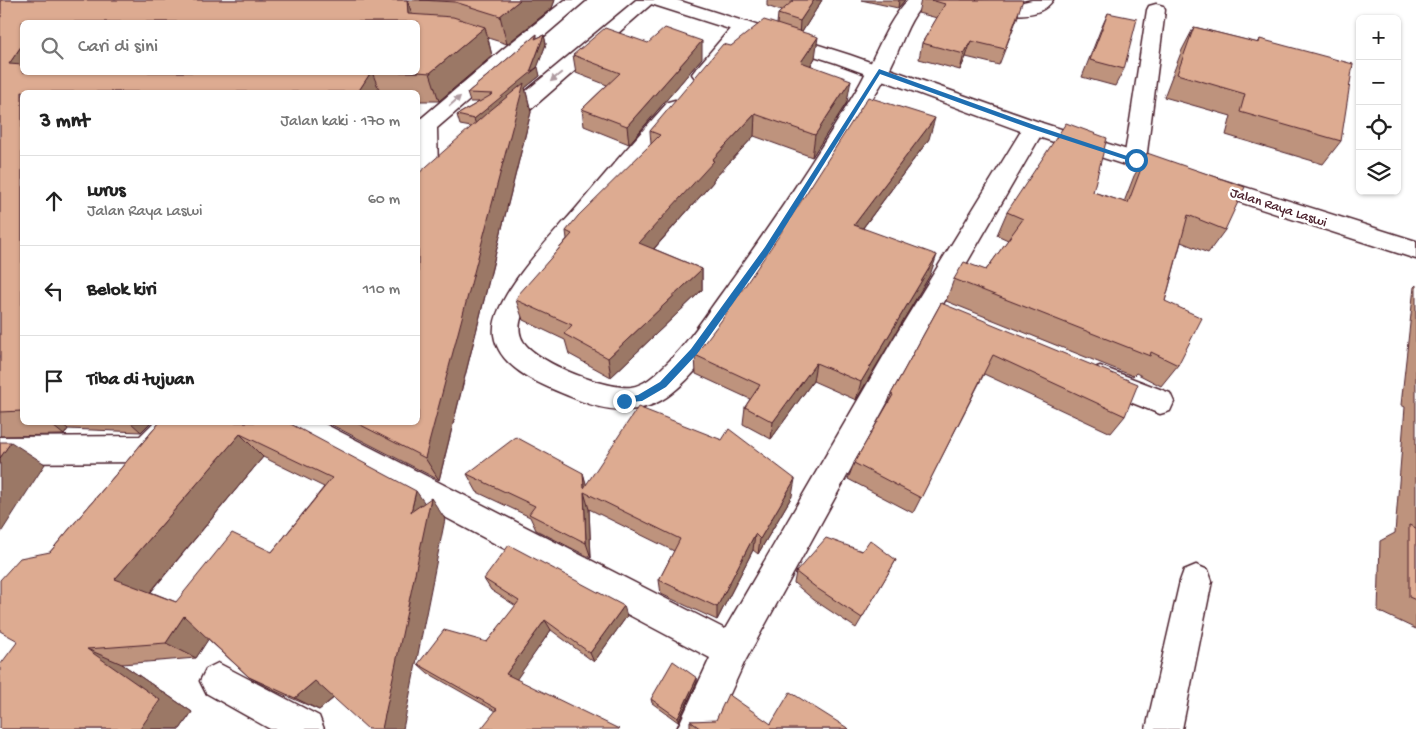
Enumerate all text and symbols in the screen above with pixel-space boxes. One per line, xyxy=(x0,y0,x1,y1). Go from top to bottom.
map controls xyxy=(1356,15,1401,195)
button: + xyxy=(1356,15,1401,60)
search box xyxy=(20,20,420,75)
icon: search xyxy=(38,34,66,62)
text: Cari di sini xyxy=(78,36,158,59)
button: − xyxy=(1356,60,1401,105)
one-way arrow xyxy=(550,71,563,82)
one-way arrow xyxy=(448,95,460,107)
button: locate xyxy=(1356,105,1401,150)
text: 3 mnt xyxy=(40,110,89,135)
text: Jalan kaki · 170 m xyxy=(281,113,400,132)
route start xyxy=(1125,149,1148,172)
button: layers xyxy=(1356,150,1401,195)
text: Lurus xyxy=(87,180,126,203)
street label: Jalan Raya Laswi xyxy=(1228,185,1329,232)
icon: ahead xyxy=(40,187,68,215)
text: 60 m xyxy=(368,191,400,210)
text: Jalan Raya Laswi xyxy=(87,203,202,222)
icon: left xyxy=(40,277,68,305)
text: Belok kiri xyxy=(87,279,157,302)
text: 110 m xyxy=(363,281,400,300)
icon: arrive xyxy=(40,367,68,395)
text: Tiba di tujuan xyxy=(87,369,194,392)
route end xyxy=(613,390,636,413)

